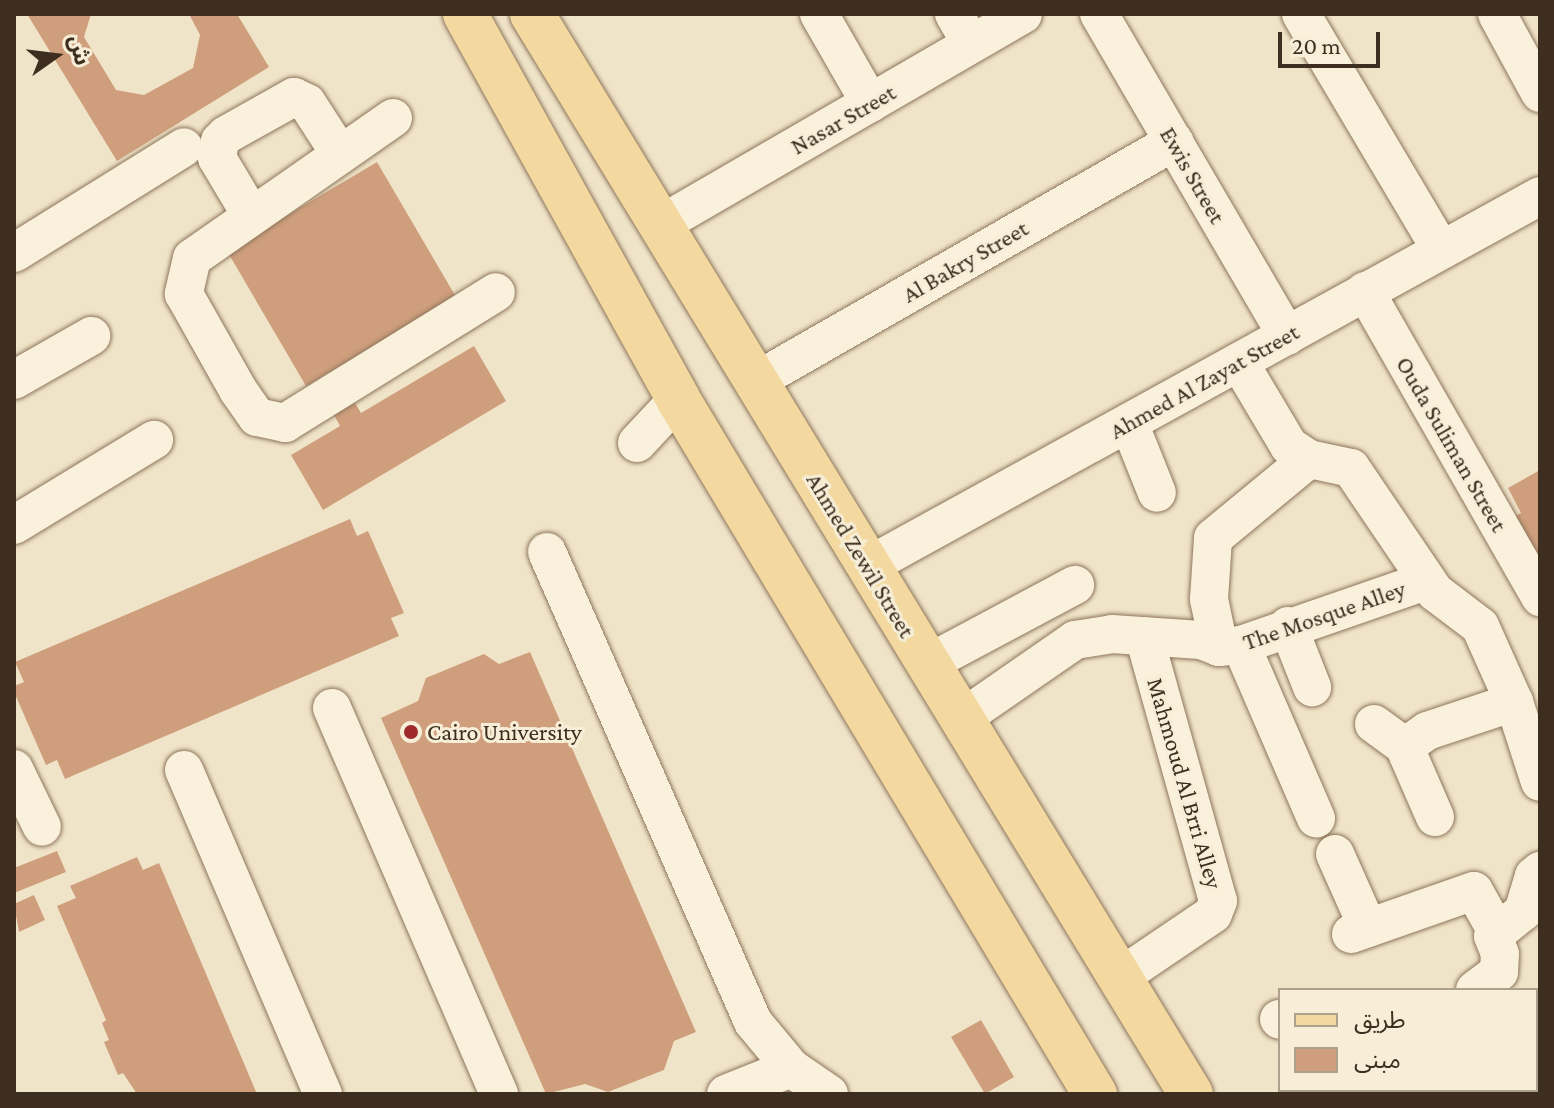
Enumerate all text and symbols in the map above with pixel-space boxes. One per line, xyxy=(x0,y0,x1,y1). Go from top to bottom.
north arrow xyxy=(16,16,96,96)
scale bar xyxy=(1282,16,1384,66)
text: ش xyxy=(64,32,96,68)
text: 20 m xyxy=(1292,32,1341,59)
street label: Nasar Street xyxy=(785,77,901,161)
street label: Ewis Street xyxy=(1154,122,1232,228)
street label: Al Bakry Street xyxy=(897,213,1033,309)
street label: Ahmed Al Zayat Street xyxy=(1104,317,1304,445)
street label: Ouda Suliman Street xyxy=(1390,351,1514,537)
street label: Ahmed Zewil Street xyxy=(800,467,922,643)
street label: The Mosque Alley xyxy=(1239,574,1409,656)
street label: Mahmoud Al Brri Alley xyxy=(1141,674,1229,892)
place label: Cairo University xyxy=(427,718,582,746)
marker: Cairo University xyxy=(402,723,420,741)
legend xyxy=(1278,988,1538,1092)
text: طريق xyxy=(1354,1006,1406,1033)
text: مبنى xyxy=(1354,1046,1401,1073)

